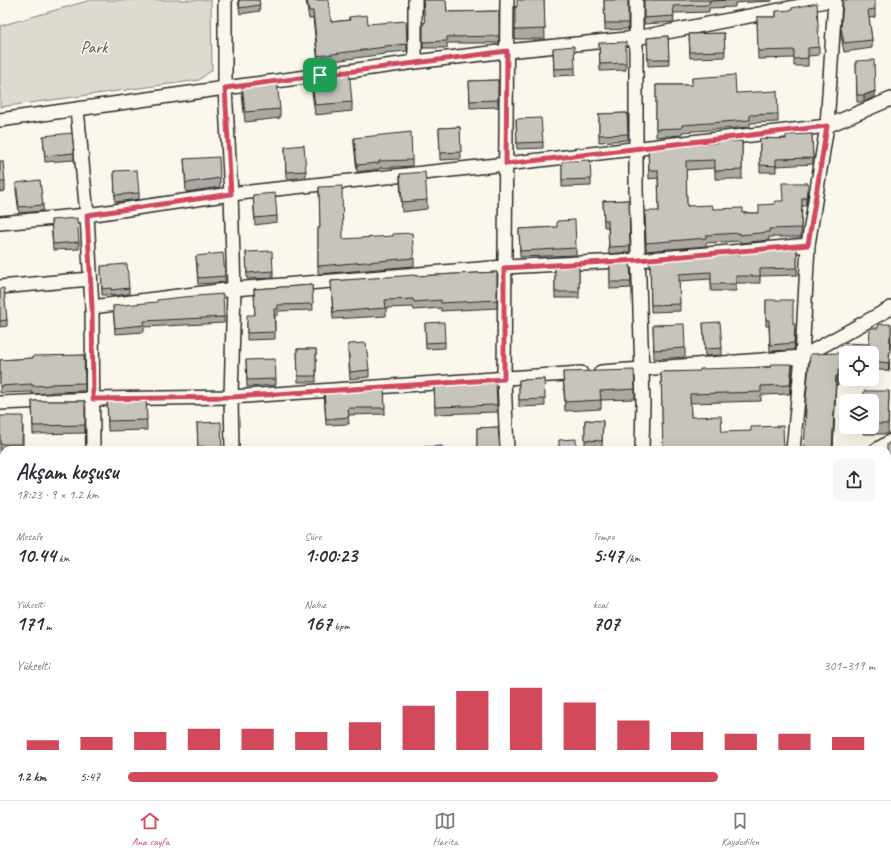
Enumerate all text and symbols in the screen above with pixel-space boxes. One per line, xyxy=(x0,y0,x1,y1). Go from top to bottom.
park label: Park xyxy=(81,37,109,58)
pin xyxy=(303,58,337,92)
icon: arrive xyxy=(309,64,331,86)
map controls xyxy=(839,346,879,434)
button: locate xyxy=(839,346,879,386)
button: layers xyxy=(839,394,879,434)
text: Akşam koşusu xyxy=(16,458,118,486)
button: share xyxy=(833,459,875,501)
text: 18:23 · 9 × 1.2 km xyxy=(16,487,99,503)
text: Mesafe xyxy=(16,529,42,543)
text: Süre xyxy=(304,529,321,543)
text: Tempo xyxy=(593,529,614,543)
text: 10.44 xyxy=(16,543,56,568)
text: 1:00:23 xyxy=(304,543,357,568)
text: 5:47 xyxy=(593,543,623,568)
text: km xyxy=(56,551,69,565)
text: /km xyxy=(623,551,640,565)
text: Yükselti xyxy=(16,597,45,611)
text: Nabız xyxy=(304,597,326,611)
text: kcal xyxy=(593,597,607,611)
text: 171 xyxy=(16,611,43,636)
text: 167 xyxy=(304,611,332,636)
text: 707 xyxy=(593,611,620,636)
text: m xyxy=(43,619,52,633)
text: bpm xyxy=(332,619,349,633)
text: Yükselti xyxy=(16,658,50,674)
text: 301–319 m xyxy=(824,658,875,674)
text: 1.2 km xyxy=(16,769,46,785)
text: 5:47 xyxy=(80,769,100,785)
tab: Ana sayfa xyxy=(132,810,169,848)
tab: Harita xyxy=(433,810,458,848)
tab: Kaydedilen xyxy=(721,810,759,848)

